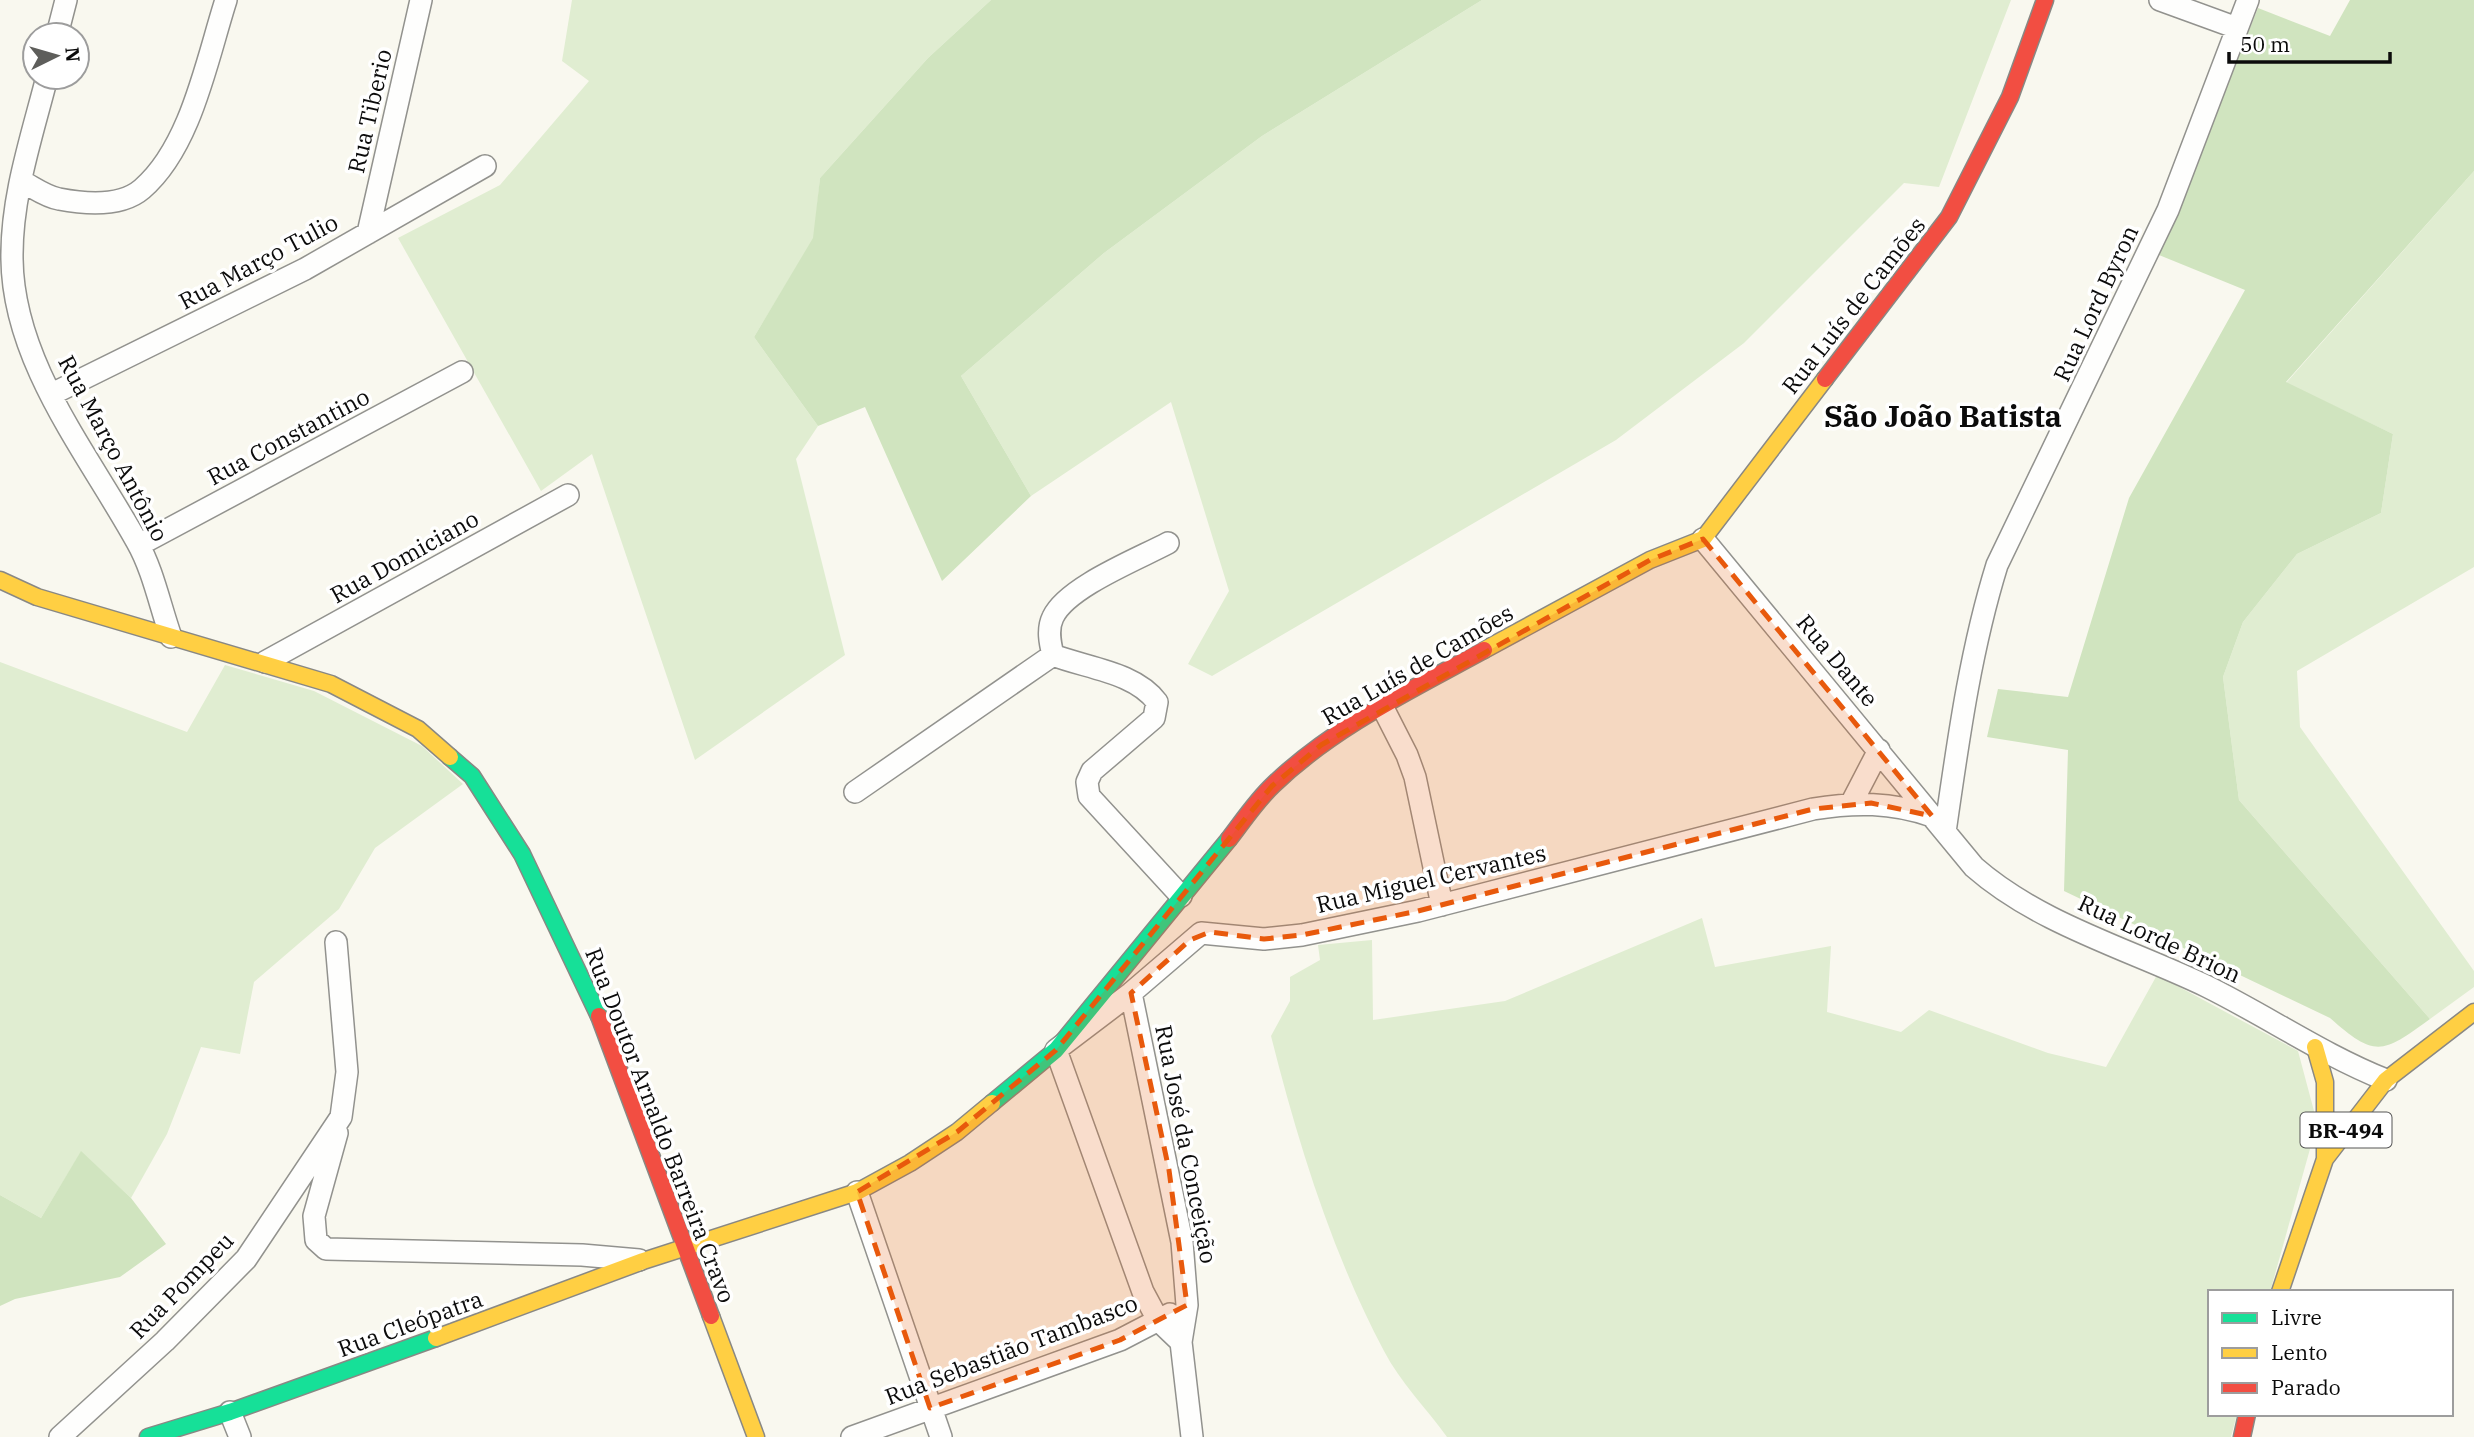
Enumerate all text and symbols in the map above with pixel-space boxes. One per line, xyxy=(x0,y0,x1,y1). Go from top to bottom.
north arrow xyxy=(21,21,91,91)
scale bar xyxy=(2229,21,2390,65)
text: 50 m xyxy=(2240,30,2290,58)
text: N xyxy=(60,46,86,63)
street label: Rua Tiberio xyxy=(340,46,398,176)
street label: Rua Março Tulio xyxy=(173,206,343,316)
street label: Rua Luís de Camões xyxy=(1775,210,1931,400)
street label: Rua Lord Byron xyxy=(2046,220,2144,386)
street label: Rua Março Antônio xyxy=(52,350,176,546)
street label: Rua Constantino xyxy=(202,381,374,491)
district label: São João Batista xyxy=(1824,396,2062,435)
street label: Rua Domiciano xyxy=(324,503,484,609)
street label: Rua Luís de Camões xyxy=(1316,597,1518,731)
street label: Rua Dante xyxy=(1791,608,1885,712)
street label: Rua Miguel Cervantes xyxy=(1313,837,1549,919)
street label: Rua Lorde Brion xyxy=(2074,887,2246,989)
street label: Rua Doutor Arnaldo Barreira Cravo xyxy=(579,943,743,1307)
street label: Rua José da Conceição xyxy=(1149,1022,1225,1266)
road number: BR-494 xyxy=(2300,1112,2392,1148)
street label: Rua Pompeu xyxy=(123,1225,239,1345)
street label: Rua Cleópatra xyxy=(333,1283,487,1363)
street label: Rua Sebastião Tambasco xyxy=(880,1287,1142,1411)
legend xyxy=(2208,1290,2453,1416)
text: Livre xyxy=(2271,1303,2322,1331)
text: Lento xyxy=(2271,1338,2327,1366)
text: Parado xyxy=(2271,1373,2341,1401)

